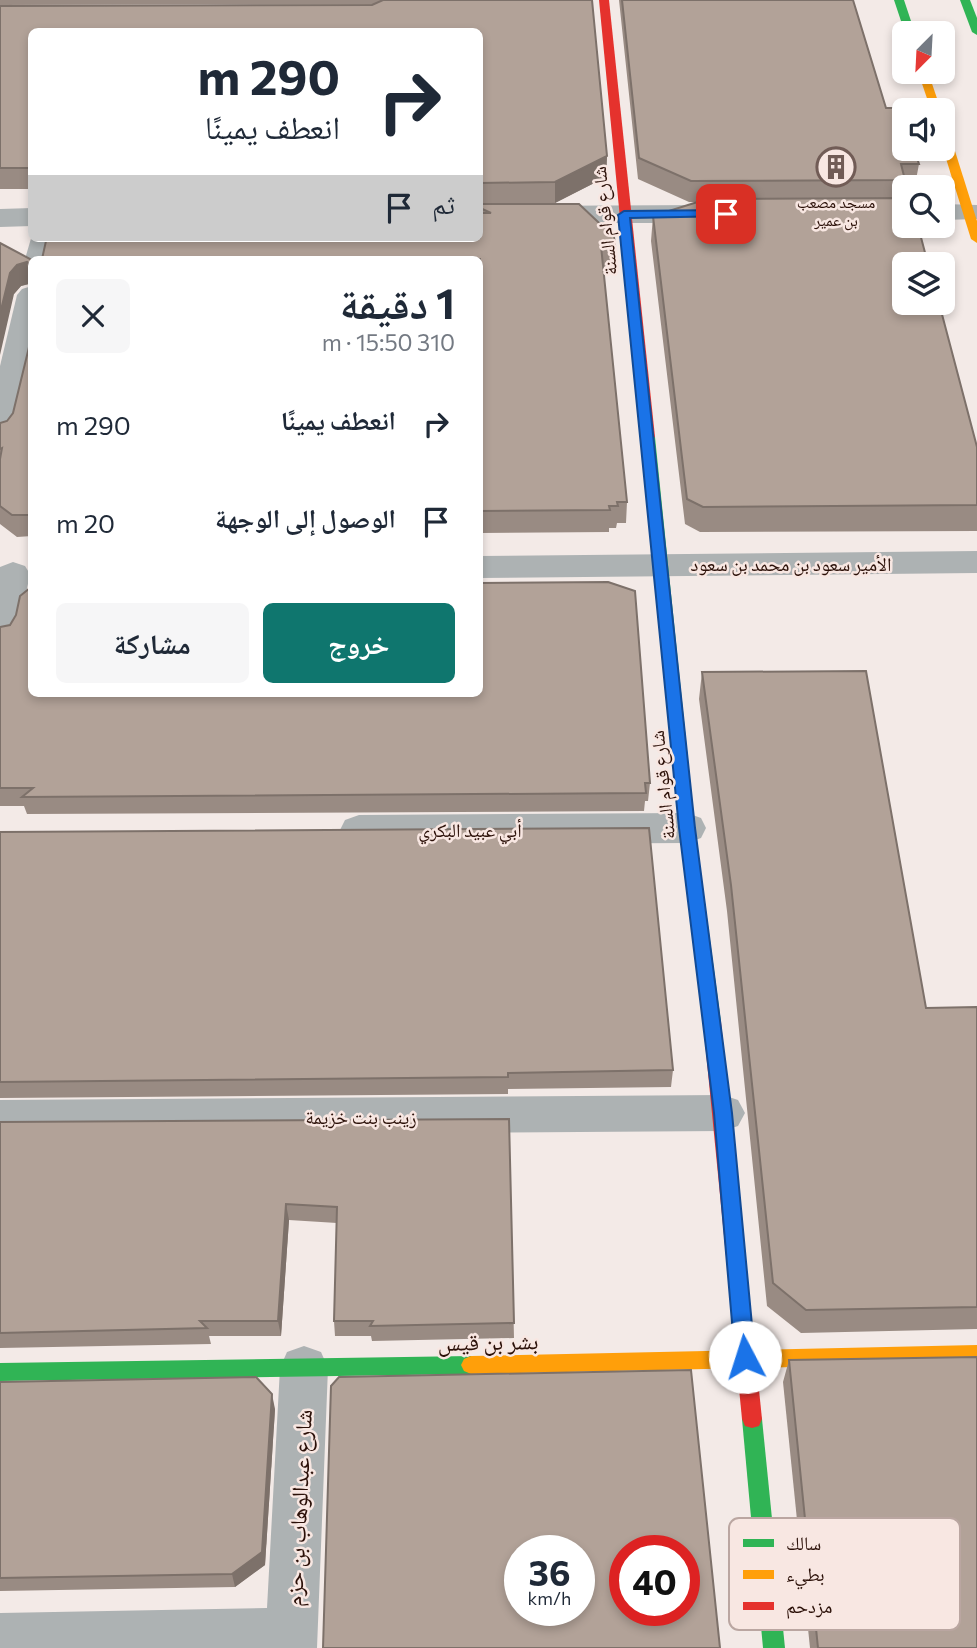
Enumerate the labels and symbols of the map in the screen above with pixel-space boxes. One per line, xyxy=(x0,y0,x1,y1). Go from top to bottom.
north arrow xyxy=(892,21,956,84)
building icon: مسجد مصعب بن عمير xyxy=(815,146,857,188)
street label: شارع قوام السنة xyxy=(587,165,624,277)
pin xyxy=(696,184,756,244)
place label: مسجد مصعب بن عمير xyxy=(797,192,875,231)
street label: الأمير سعود بن محمد بن سعود xyxy=(691,552,891,576)
street label: شارع قوام السنة xyxy=(645,729,682,841)
street label: أبي عبيد البكري xyxy=(418,818,522,845)
street label: زينب بنت خزيمة xyxy=(305,1105,417,1129)
position arrow xyxy=(708,1320,782,1394)
street label: بشر بن قيس xyxy=(437,1326,539,1357)
street label: شارع عبدالوهاب بن حزم xyxy=(279,1409,320,1608)
legend xyxy=(729,1518,960,1630)
text: سالك xyxy=(786,1531,821,1554)
speed limit sign: 40 xyxy=(609,1535,700,1626)
text: بطيء xyxy=(786,1562,825,1590)
text: مزدحم xyxy=(786,1594,832,1619)

